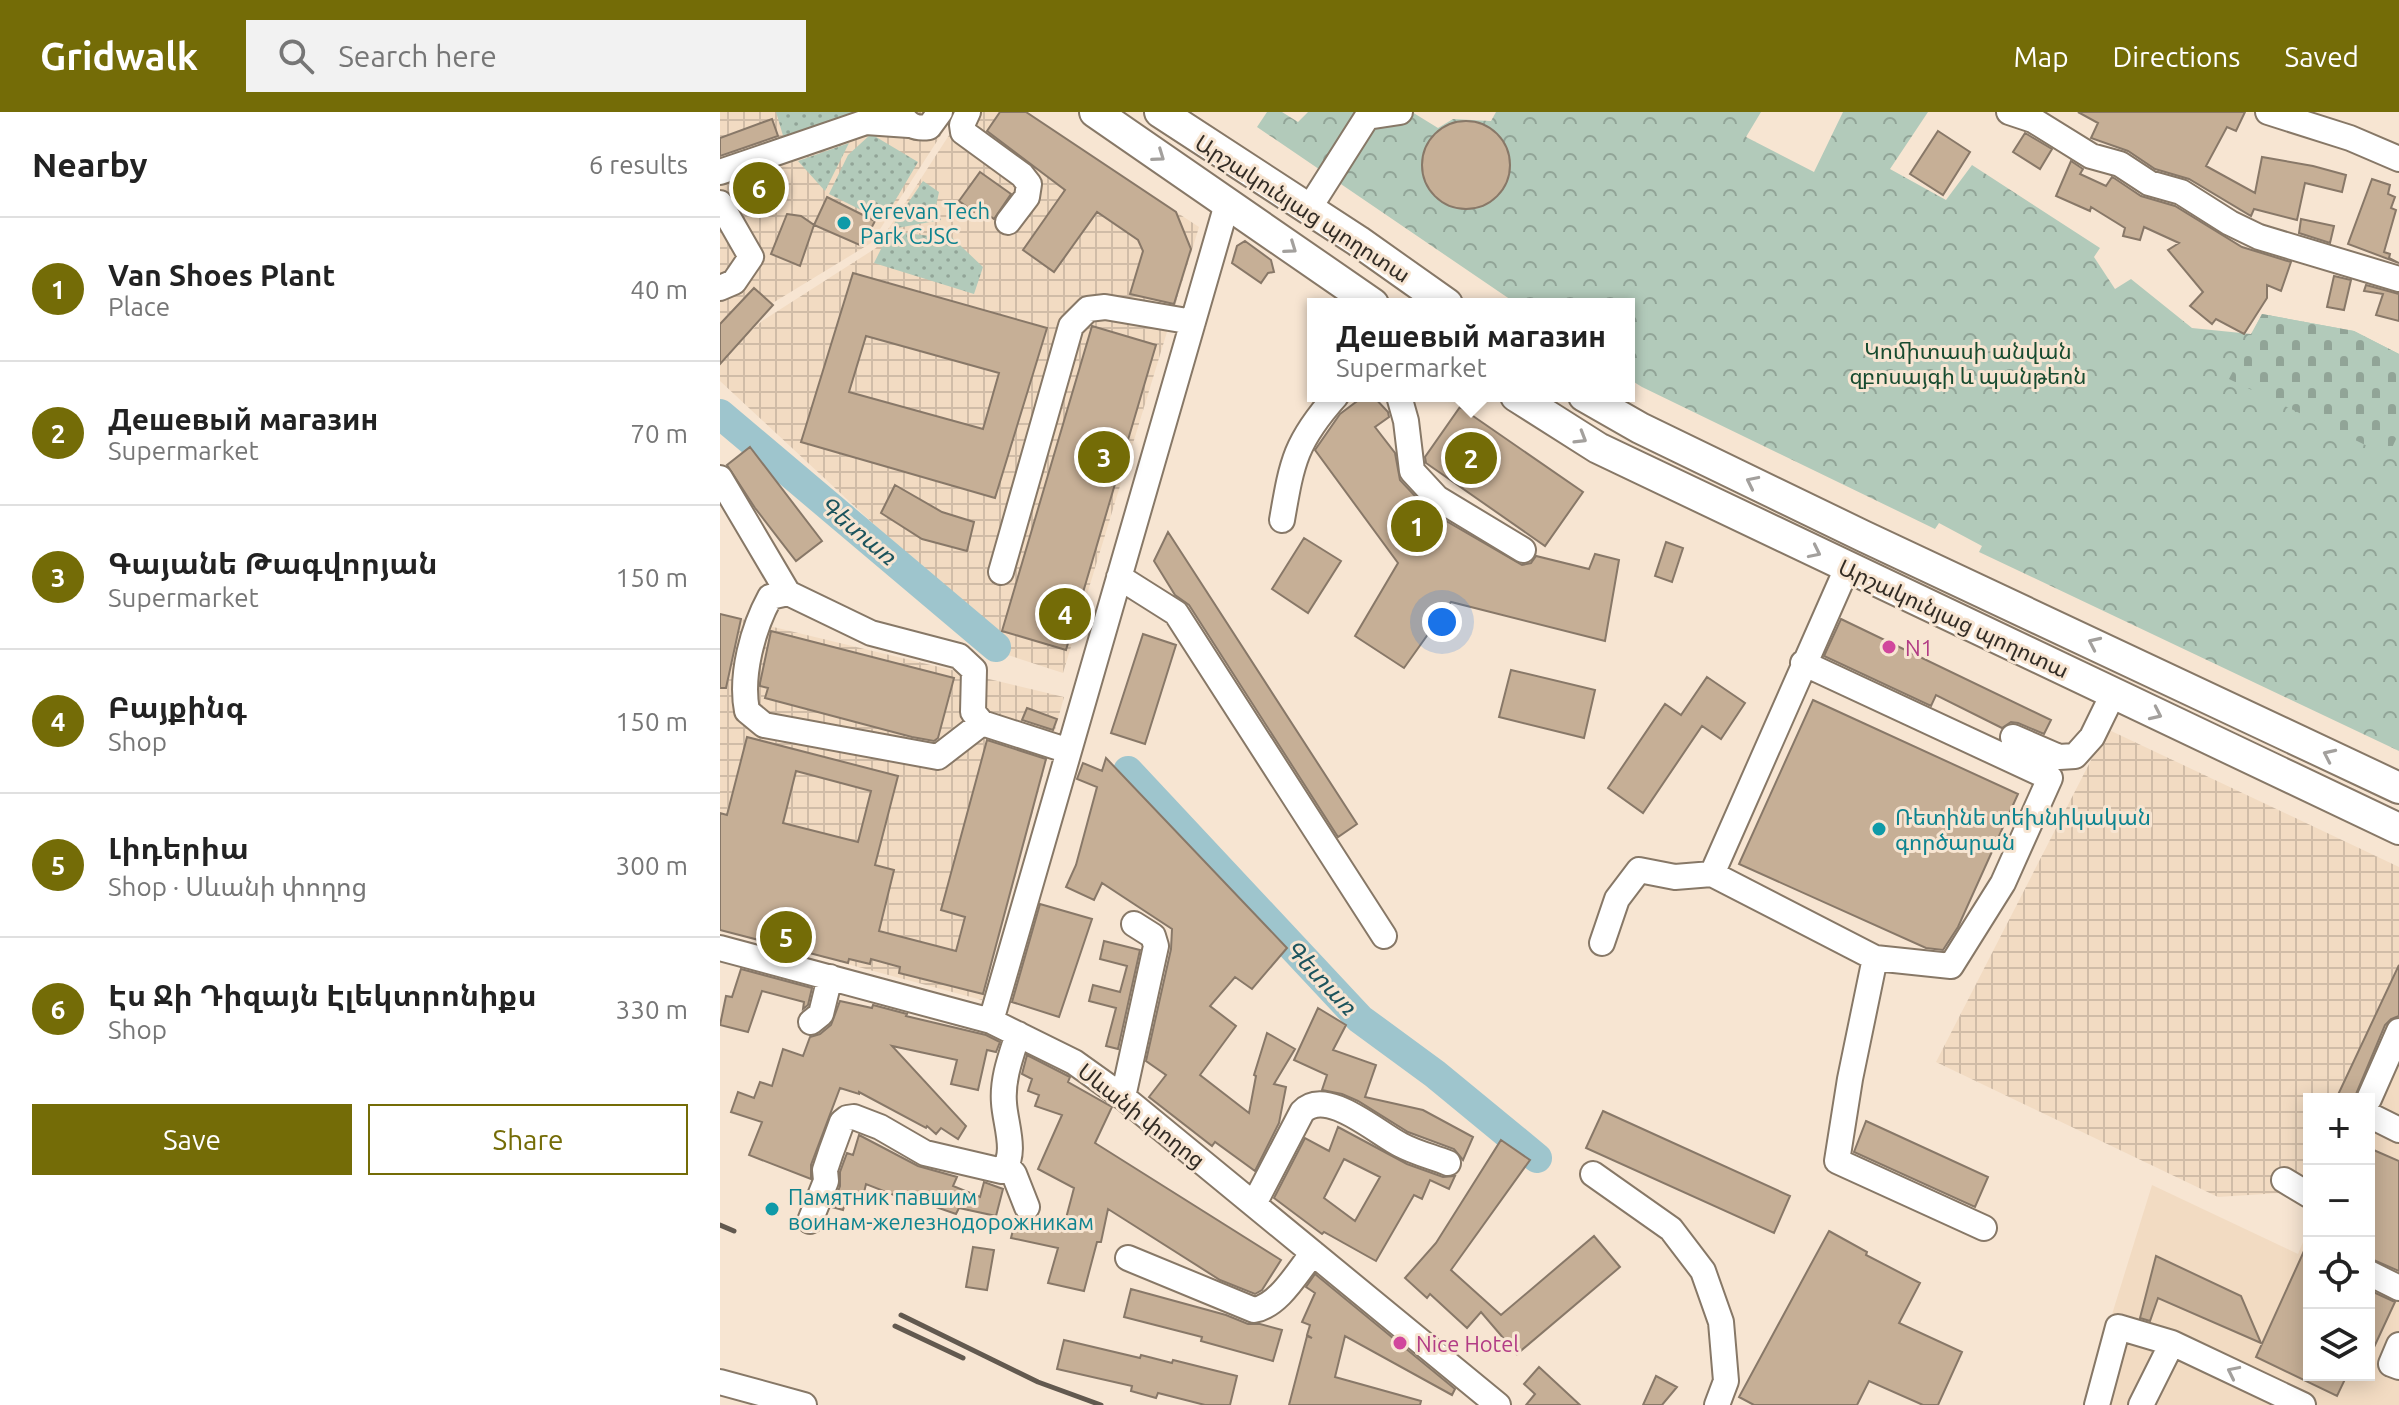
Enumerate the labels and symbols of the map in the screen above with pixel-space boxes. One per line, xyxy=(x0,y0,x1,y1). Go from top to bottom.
street label: Արշակունյաց պողոտա xyxy=(1190,129,1415,288)
one-way arrow xyxy=(1151,146,1165,161)
pin: 6 xyxy=(733,158,785,218)
place label: Yerevan Tech Park CJSC xyxy=(860,198,990,248)
marker: Yerevan Tech Park CJSC xyxy=(835,214,853,232)
one-way arrow xyxy=(1283,238,1297,253)
park label: Կոմիտասի անվան զբոսայգի և պանթեոն xyxy=(1849,338,2087,389)
pin: 3 xyxy=(1078,427,1130,487)
pin: 2 xyxy=(1445,428,1497,488)
one-way arrow xyxy=(1572,428,1587,444)
one-way arrow xyxy=(1746,476,1760,492)
water label: Գետառ xyxy=(814,490,903,571)
pin: 1 xyxy=(1391,496,1443,556)
one-way arrow xyxy=(1806,542,1821,558)
street label: Արշակունյաց պողոտա xyxy=(1834,554,2073,683)
pin: 4 xyxy=(1039,584,1091,644)
your location xyxy=(1422,602,1462,642)
place label: N1 xyxy=(1905,635,1933,660)
one-way arrow xyxy=(2087,637,2102,653)
marker: N1 xyxy=(1880,638,1898,656)
one-way arrow xyxy=(2148,704,2163,720)
one-way arrow xyxy=(2322,749,2337,765)
place label: Ռետինե տեխնիկական գործարան xyxy=(1895,804,2151,855)
marker: Ռետինե տեխնիկական գործարան xyxy=(1870,820,1888,838)
pin: 5 xyxy=(760,907,812,967)
water label: Գետառ xyxy=(1280,934,1363,1021)
street label: Սևանի փողոց xyxy=(1073,1058,1210,1173)
place label: Памятник павшим воинам-железнодорожникам xyxy=(788,1184,1094,1234)
marker: Памятник павшим воинам-железнодорожникам xyxy=(763,1200,781,1218)
place label: Nice Hotel xyxy=(1416,1331,1519,1356)
marker: Nice Hotel xyxy=(1391,1334,1409,1352)
one-way arrow xyxy=(2226,1366,2241,1382)

